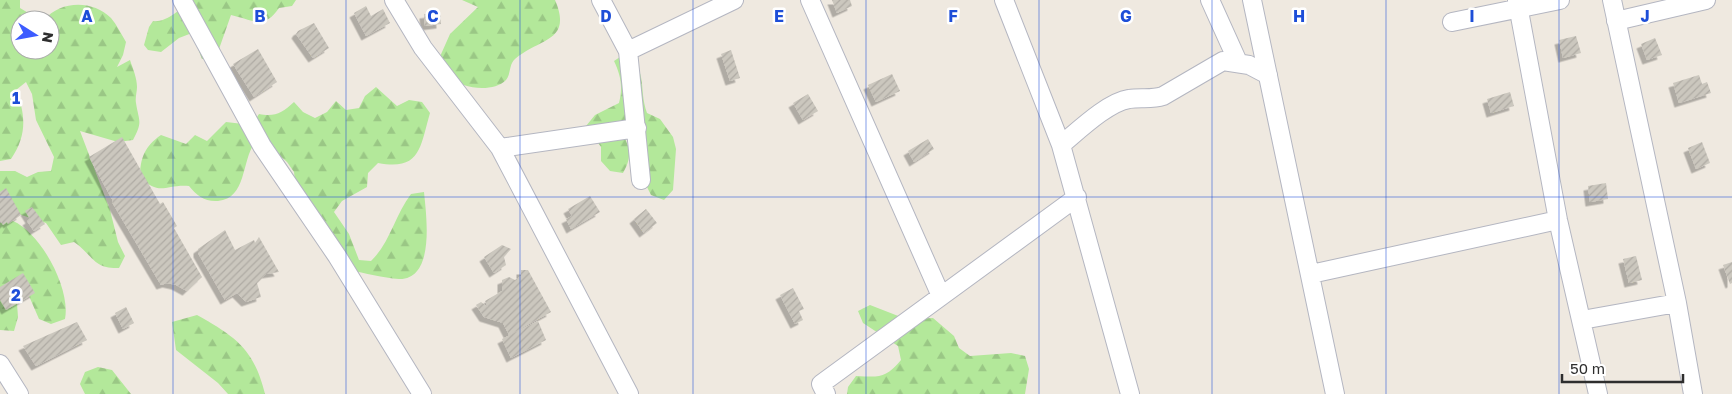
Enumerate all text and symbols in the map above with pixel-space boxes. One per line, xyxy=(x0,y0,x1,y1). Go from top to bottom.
text: A xyxy=(81,6,93,26)
text: B xyxy=(254,6,266,26)
text: C xyxy=(427,6,439,26)
text: D xyxy=(600,6,612,26)
text: E xyxy=(774,6,784,26)
text: F xyxy=(948,6,958,26)
text: G xyxy=(1120,6,1132,26)
text: H xyxy=(1293,6,1305,26)
text: I xyxy=(1469,6,1475,26)
text: J xyxy=(1640,6,1650,26)
north arrow xyxy=(10,10,60,60)
text: N xyxy=(39,31,58,44)
text: 1 xyxy=(12,88,20,108)
text: 2 xyxy=(11,285,21,305)
scale bar xyxy=(1562,352,1683,384)
text: 50 m xyxy=(1570,359,1605,377)

